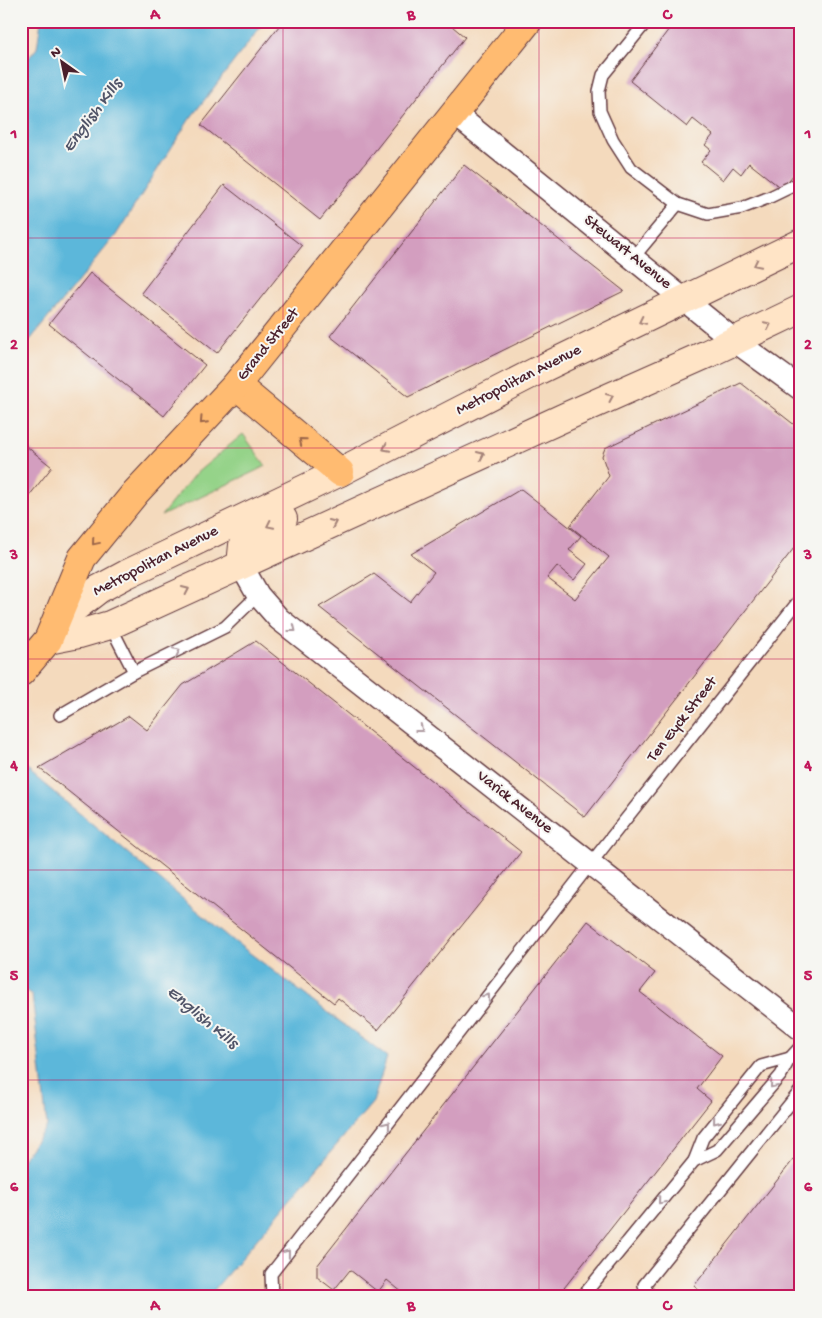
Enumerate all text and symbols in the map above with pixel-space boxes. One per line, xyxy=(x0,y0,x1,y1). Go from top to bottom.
text: A xyxy=(149,7,161,26)
text: B xyxy=(406,7,416,26)
text: C xyxy=(662,7,673,26)
north arrow xyxy=(38,38,88,88)
text: N xyxy=(48,44,65,63)
water label: English Kills xyxy=(58,73,129,157)
text: 1 xyxy=(10,126,17,145)
text: 1 xyxy=(804,126,811,145)
street label: Stewart Avenue xyxy=(579,212,675,295)
one-way arrow xyxy=(753,258,762,269)
street label: Grand Street xyxy=(234,304,305,385)
one-way arrow xyxy=(638,314,647,325)
one-way arrow xyxy=(763,321,772,331)
text: 2 xyxy=(10,337,18,356)
text: 2 xyxy=(804,337,812,356)
street label: Metropolitan Avenue xyxy=(453,341,585,421)
one-way arrow xyxy=(605,393,614,403)
one-way arrow xyxy=(200,415,209,424)
one-way arrow xyxy=(299,438,308,446)
one-way arrow xyxy=(383,442,392,452)
one-way arrow xyxy=(476,451,485,461)
one-way arrow xyxy=(328,518,337,529)
one-way arrow xyxy=(266,519,275,529)
street label: Metropolitan Avenue xyxy=(90,522,222,602)
one-way arrow xyxy=(92,536,100,545)
text: 3 xyxy=(9,547,18,566)
text: 3 xyxy=(803,547,812,566)
one-way arrow xyxy=(181,586,190,597)
one-way arrow xyxy=(287,624,296,633)
one-way arrow xyxy=(172,647,181,657)
street label: Ten Eyck Street xyxy=(643,673,723,767)
one-way arrow xyxy=(415,724,424,733)
text: 4 xyxy=(9,758,18,777)
text: 4 xyxy=(803,758,812,777)
street label: Varick Avenue xyxy=(471,767,556,839)
text: 5 xyxy=(10,968,19,987)
text: 5 xyxy=(804,968,813,987)
water label: English Kills xyxy=(162,982,244,1055)
one-way arrow xyxy=(481,994,489,1003)
one-way arrow xyxy=(770,1079,778,1088)
one-way arrow xyxy=(713,1116,722,1125)
one-way arrow xyxy=(381,1122,389,1131)
text: 6 xyxy=(10,1179,19,1198)
text: 6 xyxy=(804,1179,813,1198)
one-way arrow xyxy=(658,1195,667,1204)
one-way arrow xyxy=(281,1250,290,1259)
text: A xyxy=(149,1298,161,1317)
text: B xyxy=(406,1298,416,1317)
text: C xyxy=(662,1298,673,1317)

